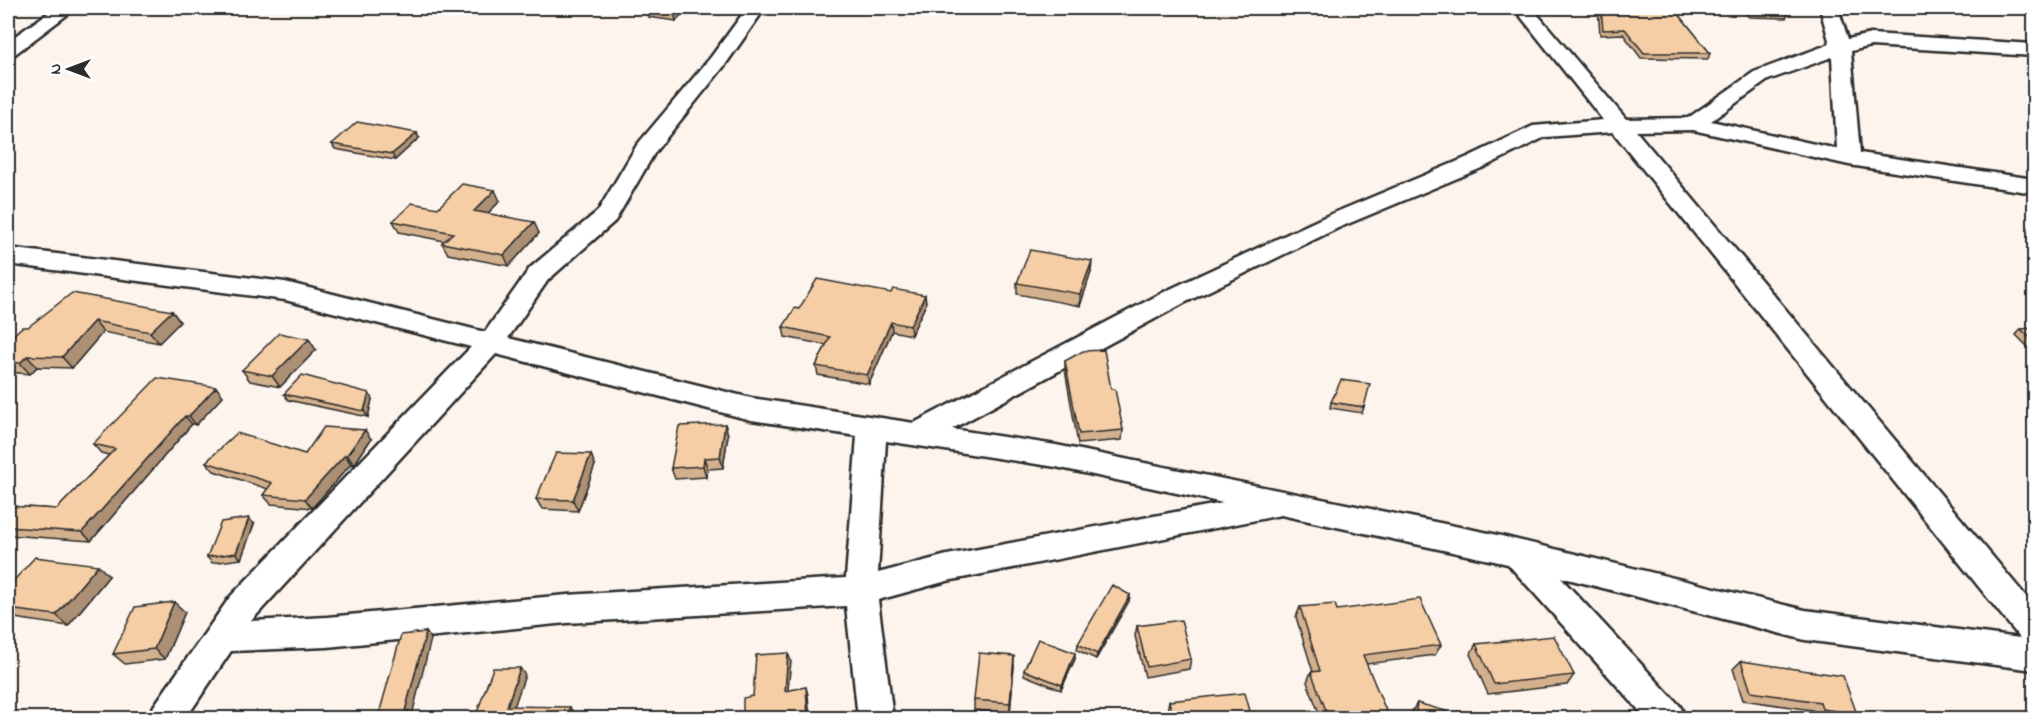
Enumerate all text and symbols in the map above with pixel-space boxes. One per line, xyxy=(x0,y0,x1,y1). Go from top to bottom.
north arrow xyxy=(39,39,99,99)
text: N xyxy=(44,63,68,74)

